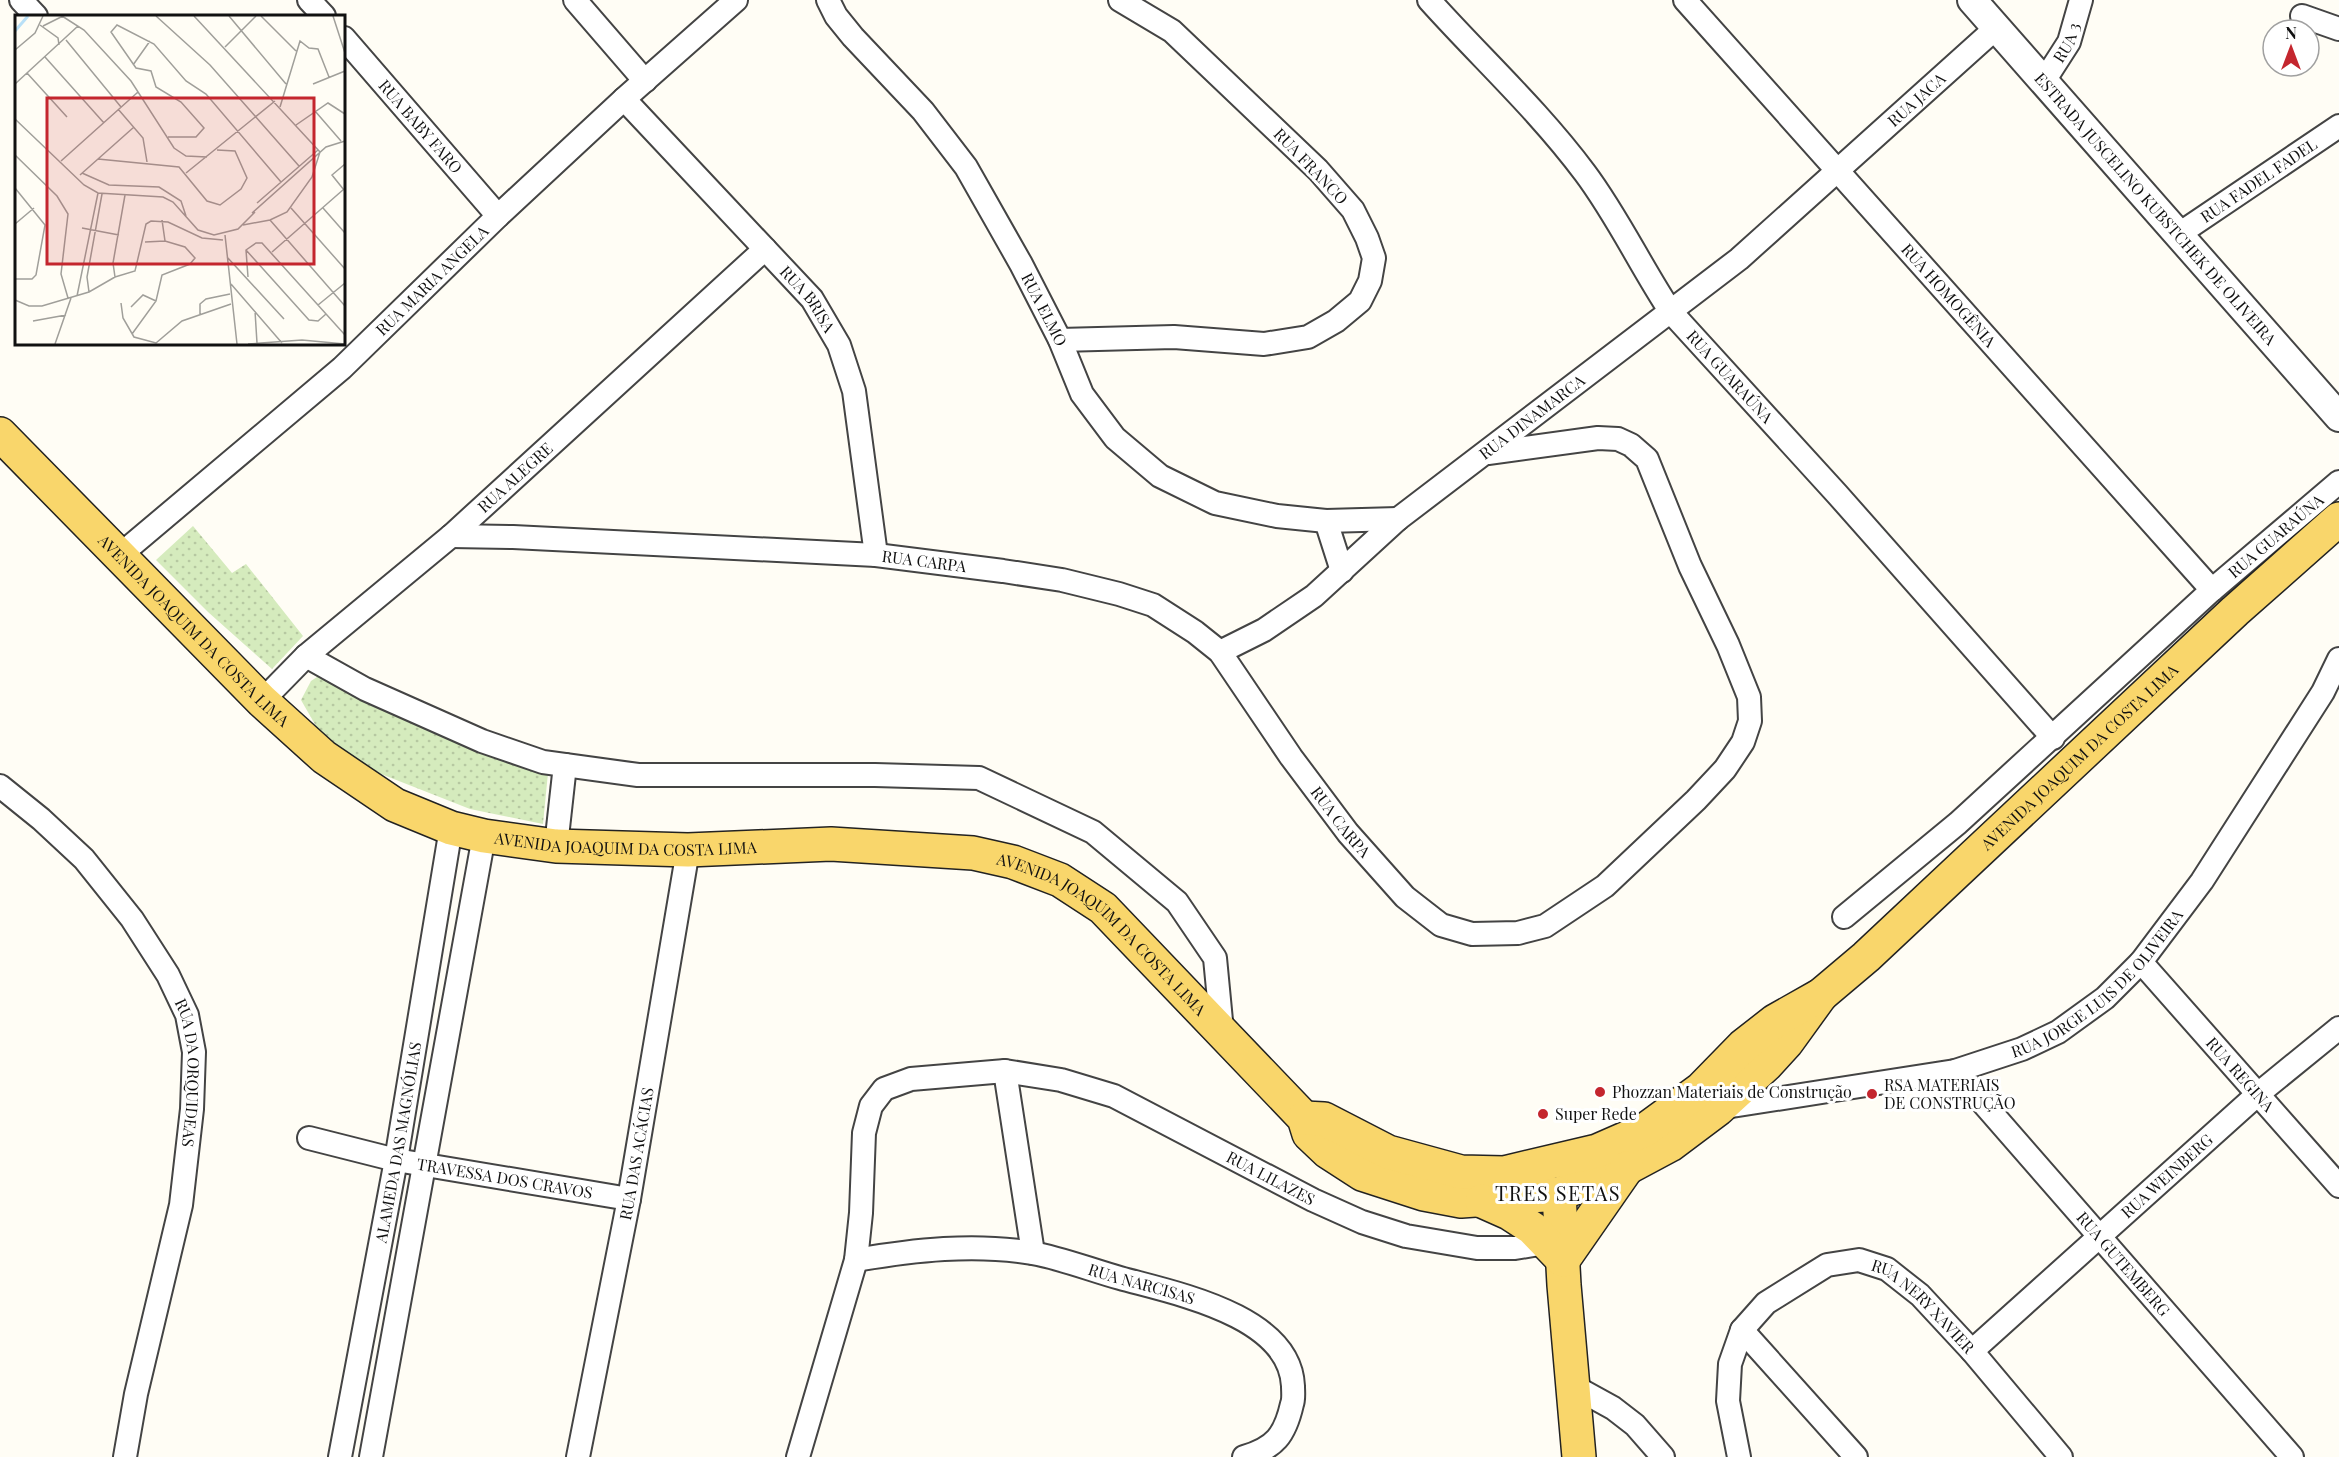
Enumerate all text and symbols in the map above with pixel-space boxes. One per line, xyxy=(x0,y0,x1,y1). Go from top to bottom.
inset map xyxy=(15,15,345,345)
north arrow xyxy=(2261,18,2321,78)
street label: RUA 3 xyxy=(2048,20,2084,66)
text: N xyxy=(2285,22,2297,43)
street label: RUA JACA xyxy=(1883,67,1950,131)
street label: ESTRADA JUSCELINO KUBSTCHEK DE OLIVEIRA xyxy=(2031,68,2282,350)
street label: RUA BABY FARO xyxy=(375,75,467,178)
street label: RUA FRANCO xyxy=(1270,123,1353,208)
street label: RUA FADEL FADEL xyxy=(2196,133,2321,227)
street label: RUA MARIA ANGELA xyxy=(371,220,493,340)
street label: RUA HOMOGÊNIA xyxy=(1897,239,2002,352)
street label: RUA BRISA xyxy=(776,261,841,337)
street label: RUA ELMO xyxy=(1017,269,1072,350)
street label: RUA GUARAÚNA xyxy=(1682,325,1779,428)
street label: RUA DINAMARCA xyxy=(1474,369,1590,464)
street label: RUA ALEGRE xyxy=(473,437,557,517)
street label: RUA GUARAÚNA xyxy=(2223,488,2328,582)
street label: AVENIDA JOAQUIM DA COSTA LIMA xyxy=(93,529,295,731)
street label: RUA CARPA xyxy=(881,545,968,576)
street label: AVENIDA JOAQUIM DA COSTA LIMA xyxy=(1975,658,2183,855)
street label: RUA CARPA xyxy=(1307,782,1376,862)
street label: AVENIDA JOAQUIM DA COSTA LIMA xyxy=(492,826,758,860)
street label: AVENIDA JOAQUIM DA COSTA LIMA xyxy=(994,847,1212,1020)
street label: RUA JORGE LUIS DE OLIVEIRA xyxy=(2008,904,2188,1062)
street label: RUA DA ORQUIDEAS xyxy=(171,995,205,1148)
street label: RUA REGINA xyxy=(2202,1032,2280,1117)
street label: ALAMEDA DAS MAGNÓLIAS xyxy=(369,1040,425,1245)
place label: RSA MATERIAIS DE CONSTRUÇÃO xyxy=(1884,1074,2016,1113)
place label: Phozzan Materiais de Construção xyxy=(1612,1081,1852,1102)
marker: Phozzan Materiais de Construção xyxy=(1593,1085,1607,1099)
street label: RUA DAS ACÁCIAS xyxy=(614,1086,658,1222)
marker: RSA MATERIAIS DE CONSTRUÇÃO xyxy=(1865,1087,1879,1101)
place label: Super Rede xyxy=(1555,1103,1637,1124)
marker: Super Rede xyxy=(1536,1107,1550,1121)
street label: RUA WEINBERG xyxy=(2116,1129,2217,1222)
street label: RUA LILAZES xyxy=(1223,1146,1319,1209)
street label: TRAVESSA DOS CRAVOS xyxy=(415,1153,594,1203)
district label: TRES SETAS xyxy=(1495,1179,1621,1206)
street label: RUA GUTEMBERG xyxy=(2072,1207,2175,1320)
street label: RUA NERY XAVIER xyxy=(1869,1254,1980,1358)
street label: RUA NARCISAS xyxy=(1086,1258,1198,1308)

